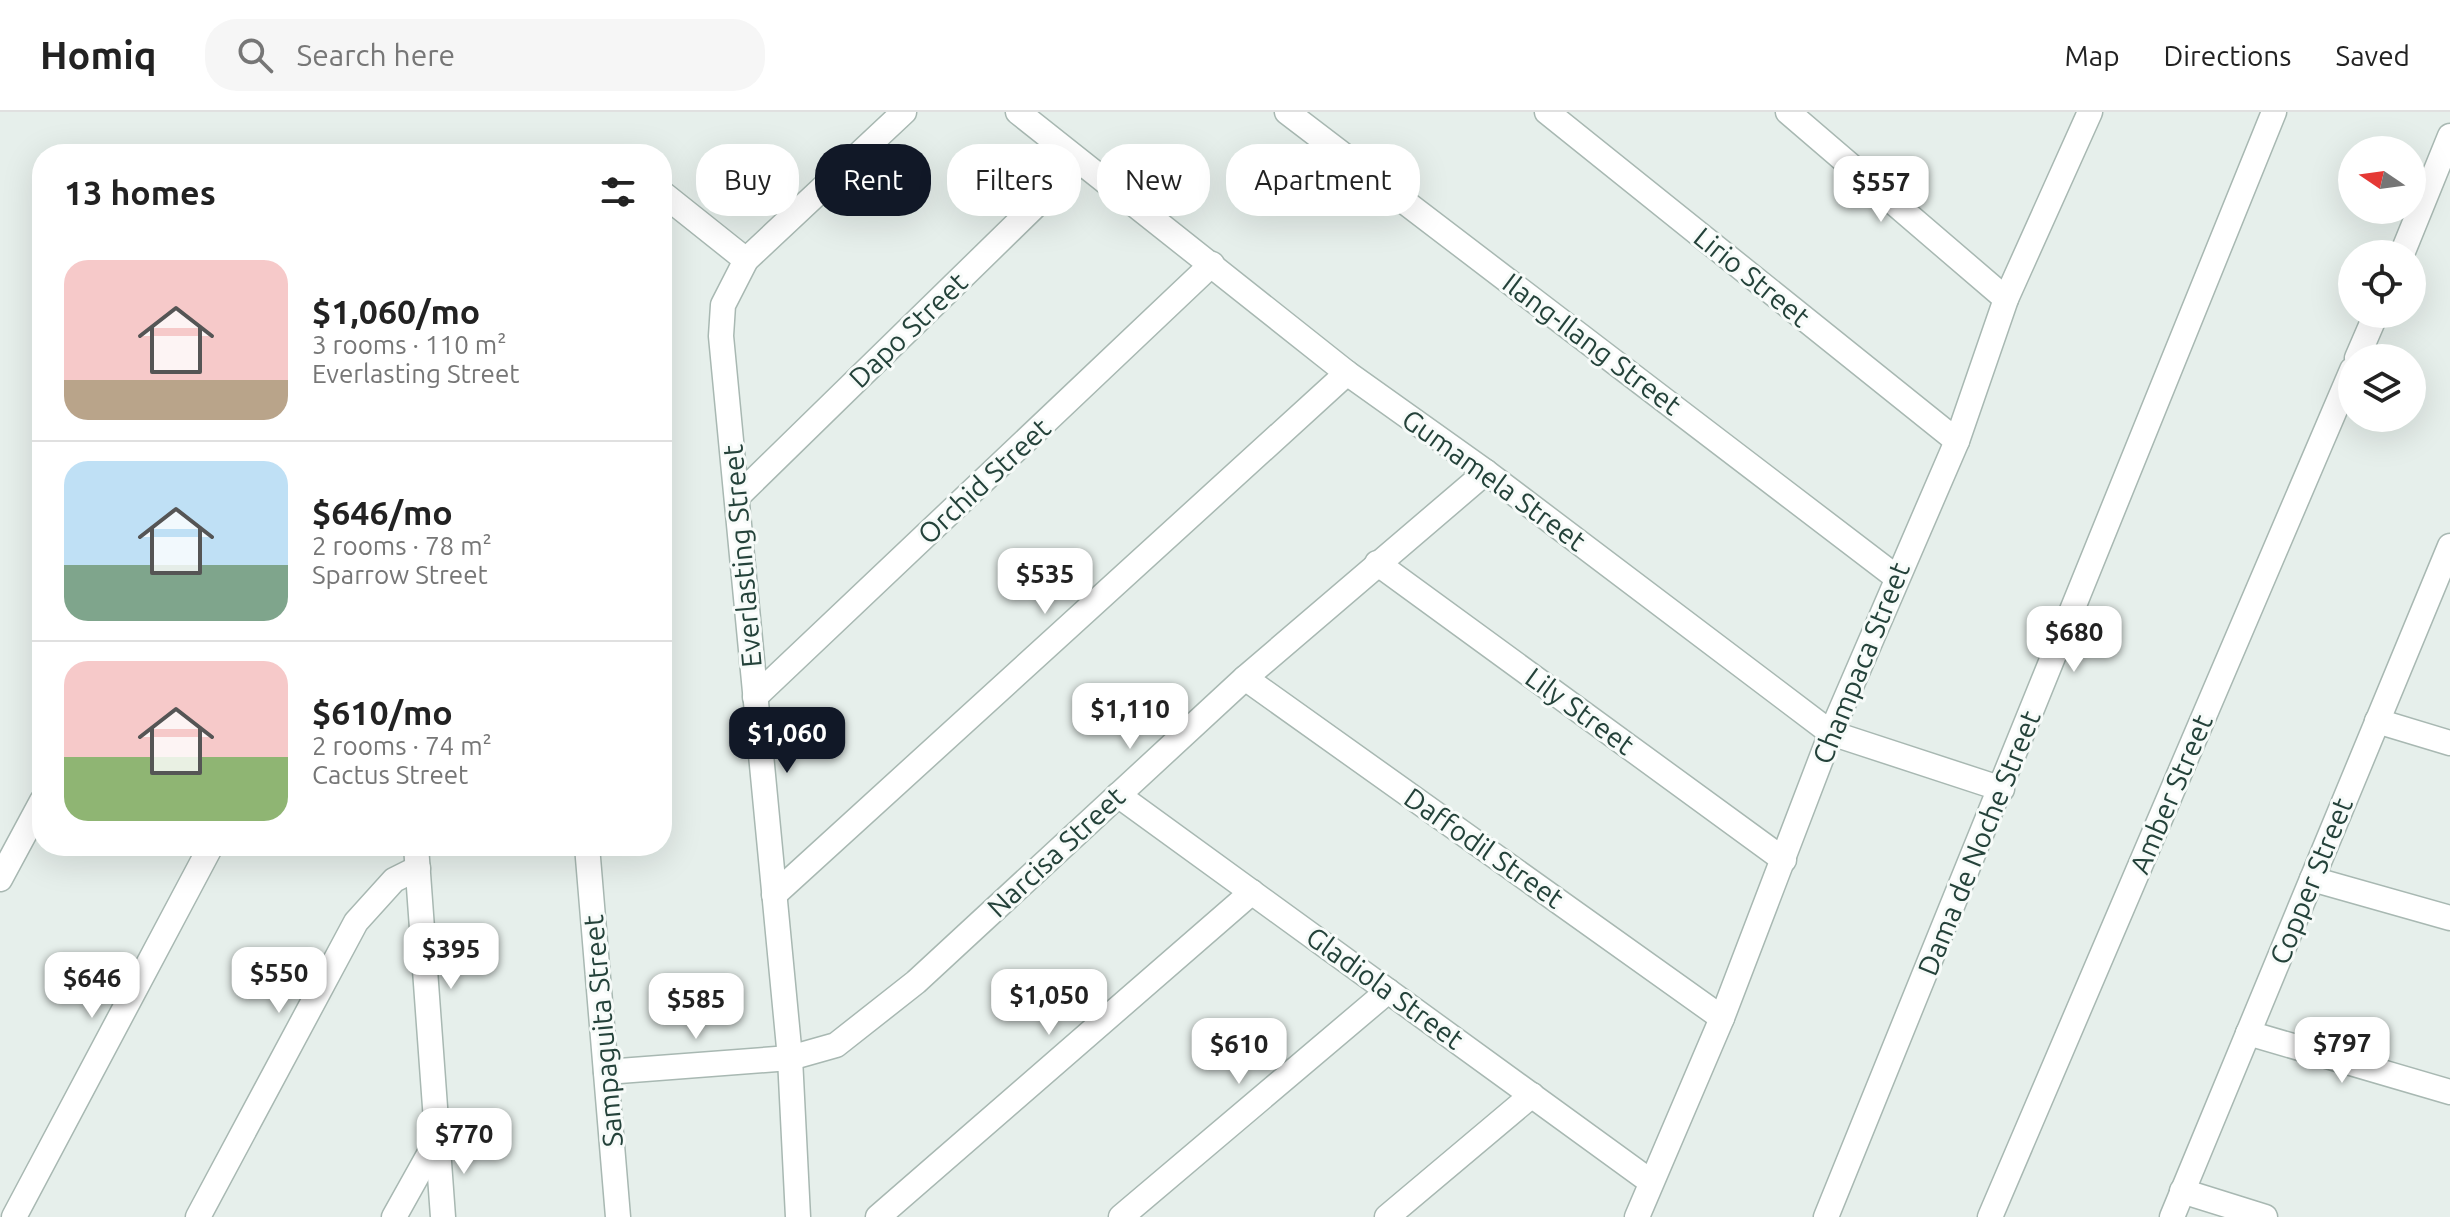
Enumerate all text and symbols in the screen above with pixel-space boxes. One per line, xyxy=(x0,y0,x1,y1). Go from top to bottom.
search box xyxy=(205,19,765,91)
icon: search xyxy=(233,33,277,77)
text: Homiq xyxy=(40,34,157,76)
text: Search here xyxy=(297,38,455,72)
text: Map xyxy=(2064,40,2120,71)
text: Directions xyxy=(2164,40,2291,71)
text: Saved xyxy=(2335,40,2410,71)
north arrow xyxy=(2338,136,2426,224)
map controls xyxy=(2338,136,2426,432)
chip: Buy xyxy=(696,144,799,216)
chip: Rent xyxy=(815,144,931,216)
chip: Filters xyxy=(947,144,1081,216)
chip: New xyxy=(1097,144,1210,216)
chip: Apartment xyxy=(1226,144,1420,216)
pin: $557 xyxy=(1834,156,1928,224)
text: $557 xyxy=(1852,167,1910,196)
icon: filters xyxy=(596,170,640,214)
text: 13 homes xyxy=(64,173,216,211)
street label: Lirio Street xyxy=(1688,221,1816,333)
button: locate xyxy=(2338,240,2426,328)
street label: Dapo Street xyxy=(842,266,973,393)
street label: Ilang-Ilang Street xyxy=(1497,267,1687,421)
icon: home xyxy=(128,292,224,388)
text: $1,060/mo xyxy=(312,292,480,330)
text: 3 rooms · 110 m² xyxy=(312,330,507,359)
button: layers xyxy=(2338,344,2426,432)
text: Everlasting Street xyxy=(312,359,520,388)
street label: Gumamela Street xyxy=(1397,403,1592,557)
street label: Orchid Street xyxy=(911,412,1056,550)
street label: Everlasting Street xyxy=(716,443,767,669)
icon: home xyxy=(128,493,224,589)
text: $646/mo xyxy=(312,493,453,531)
text: 2 rooms · 78 m² xyxy=(312,531,492,560)
pin: $535 xyxy=(998,548,1092,616)
street label: Champaca Street xyxy=(1806,558,1915,768)
text: $535 xyxy=(1016,559,1074,588)
text: Sparrow Street xyxy=(312,560,488,589)
pin: $680 xyxy=(2027,606,2121,674)
text: $680 xyxy=(2045,617,2103,646)
street label: Lily Street xyxy=(1520,661,1641,760)
pin: $1,110 xyxy=(1065,683,1195,751)
icon: home xyxy=(128,693,224,789)
text: $610/mo xyxy=(312,693,453,731)
text: $1,110 xyxy=(1090,694,1170,723)
street label: Dama de Noche Street xyxy=(1911,706,2046,980)
pin: $1,060 xyxy=(722,707,852,775)
street label: Amber Street xyxy=(2123,710,2218,878)
text: $1,060 xyxy=(747,718,827,747)
text: 2 rooms · 74 m² xyxy=(312,731,492,760)
text: Cactus Street xyxy=(312,760,468,789)
street label: Narcisa Street xyxy=(981,780,1131,923)
street label: Daffodil Street xyxy=(1399,781,1570,914)
street label: Copper Street xyxy=(2263,793,2358,969)
street label: Sampaguita Street xyxy=(577,914,628,1148)
street label: Gladiola Street xyxy=(1301,920,1470,1055)
pin: $395 xyxy=(404,923,498,991)
text: $395 xyxy=(422,934,480,963)
pin: $550 xyxy=(232,947,326,1015)
pin: $646 xyxy=(45,952,139,1020)
text: $550 xyxy=(250,958,308,987)
text: $646 xyxy=(63,963,121,992)
pin: $1,050 xyxy=(984,969,1114,1037)
pin: $585 xyxy=(649,973,743,1041)
text: $1,050 xyxy=(1009,980,1089,1009)
text: $585 xyxy=(667,984,725,1013)
pin: $797 xyxy=(2295,1017,2389,1085)
pin: $610 xyxy=(1192,1018,1286,1086)
text: $797 xyxy=(2313,1028,2371,1057)
text: $610 xyxy=(1210,1029,1268,1058)
pin: $770 xyxy=(417,1108,511,1176)
text: $770 xyxy=(435,1119,493,1148)

